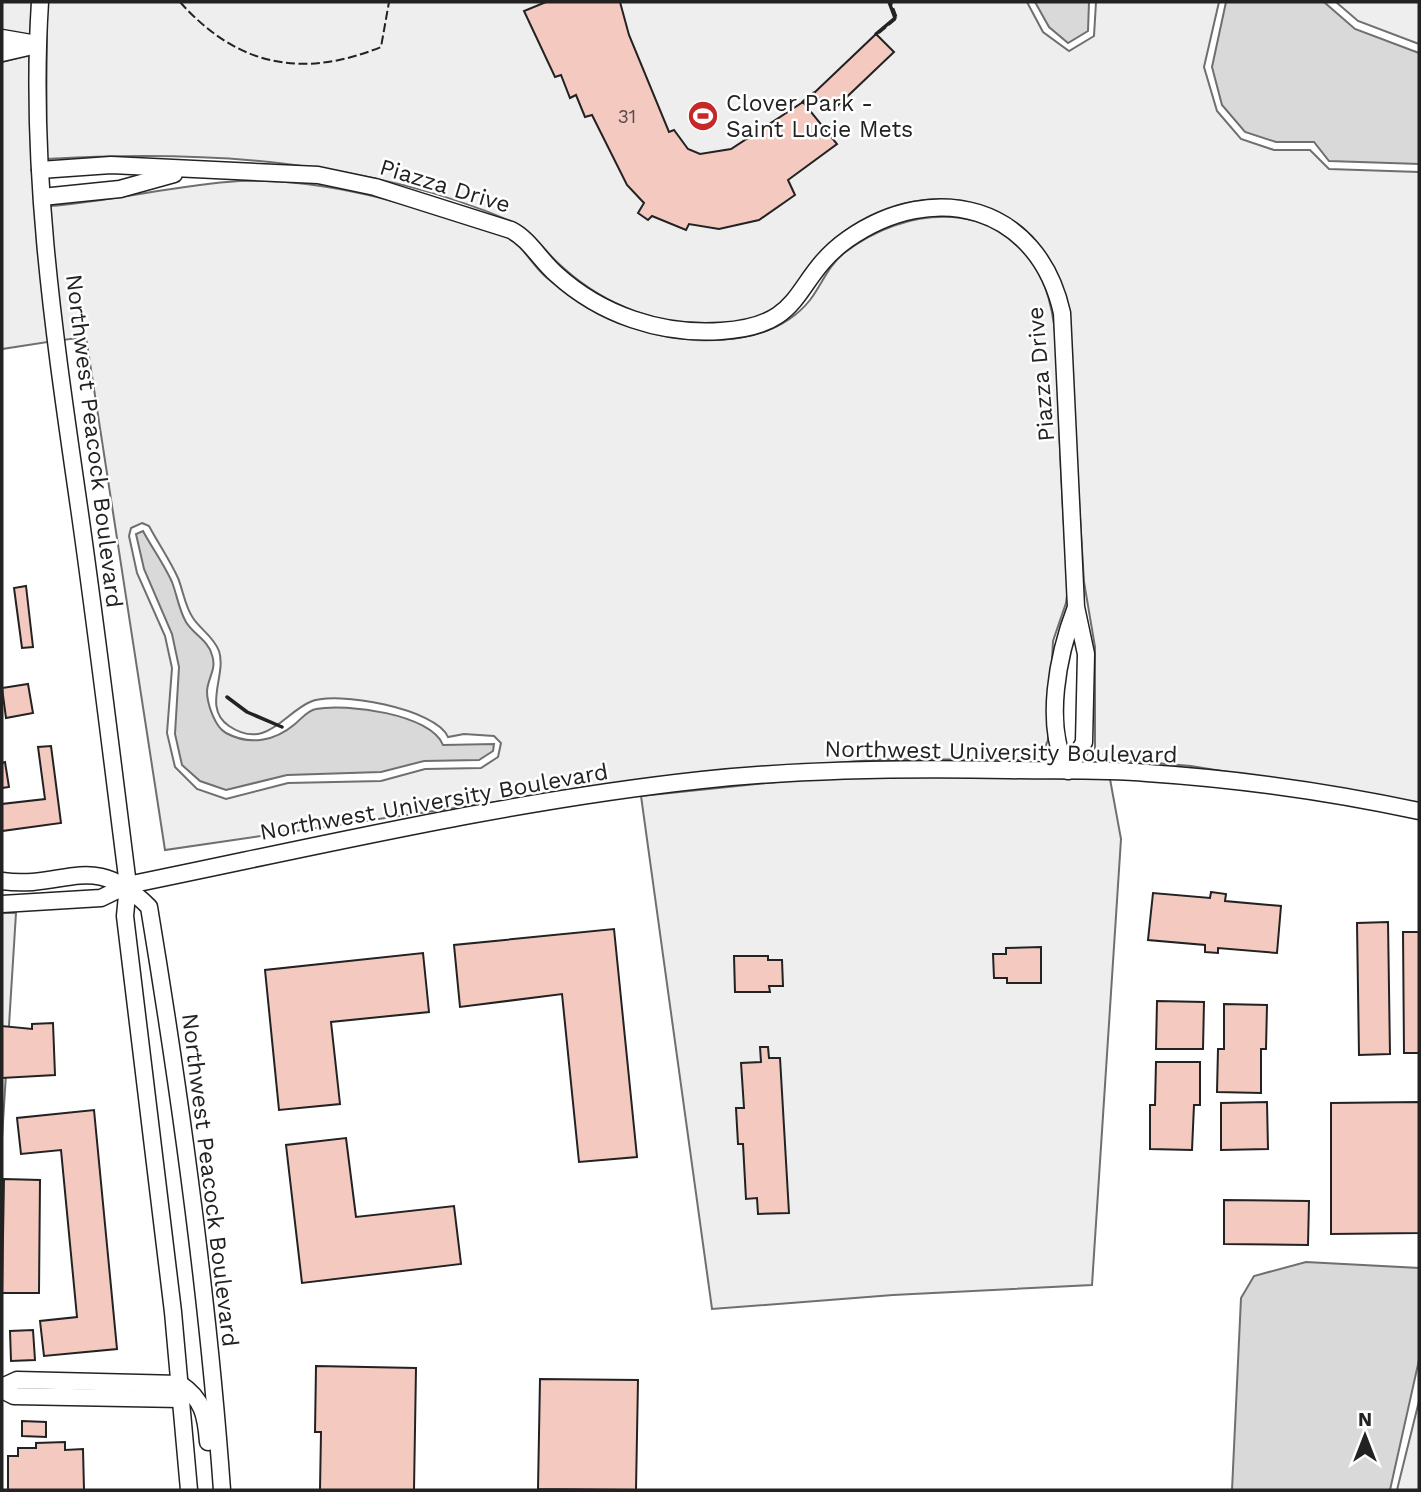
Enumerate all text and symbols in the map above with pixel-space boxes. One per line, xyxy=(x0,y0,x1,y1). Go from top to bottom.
place label: Clover Park - Saint Lucie Mets xyxy=(726,90,913,143)
sports icon: Clover Park - Saint Lucie Mets xyxy=(686,99,720,133)
house number: 31 xyxy=(618,105,636,128)
street label: Piazza Drive xyxy=(376,153,514,219)
street label: Northwest Peacock Boulevard xyxy=(60,273,128,609)
street label: Piazza Drive xyxy=(1022,305,1060,443)
street label: Northwest University Boulevard xyxy=(824,735,1178,769)
street label: Northwest University Boulevard xyxy=(258,758,610,846)
street label: Northwest Peacock Boulevard xyxy=(176,1012,244,1348)
north arrow xyxy=(1330,1401,1400,1471)
text: N xyxy=(1358,1408,1372,1431)

